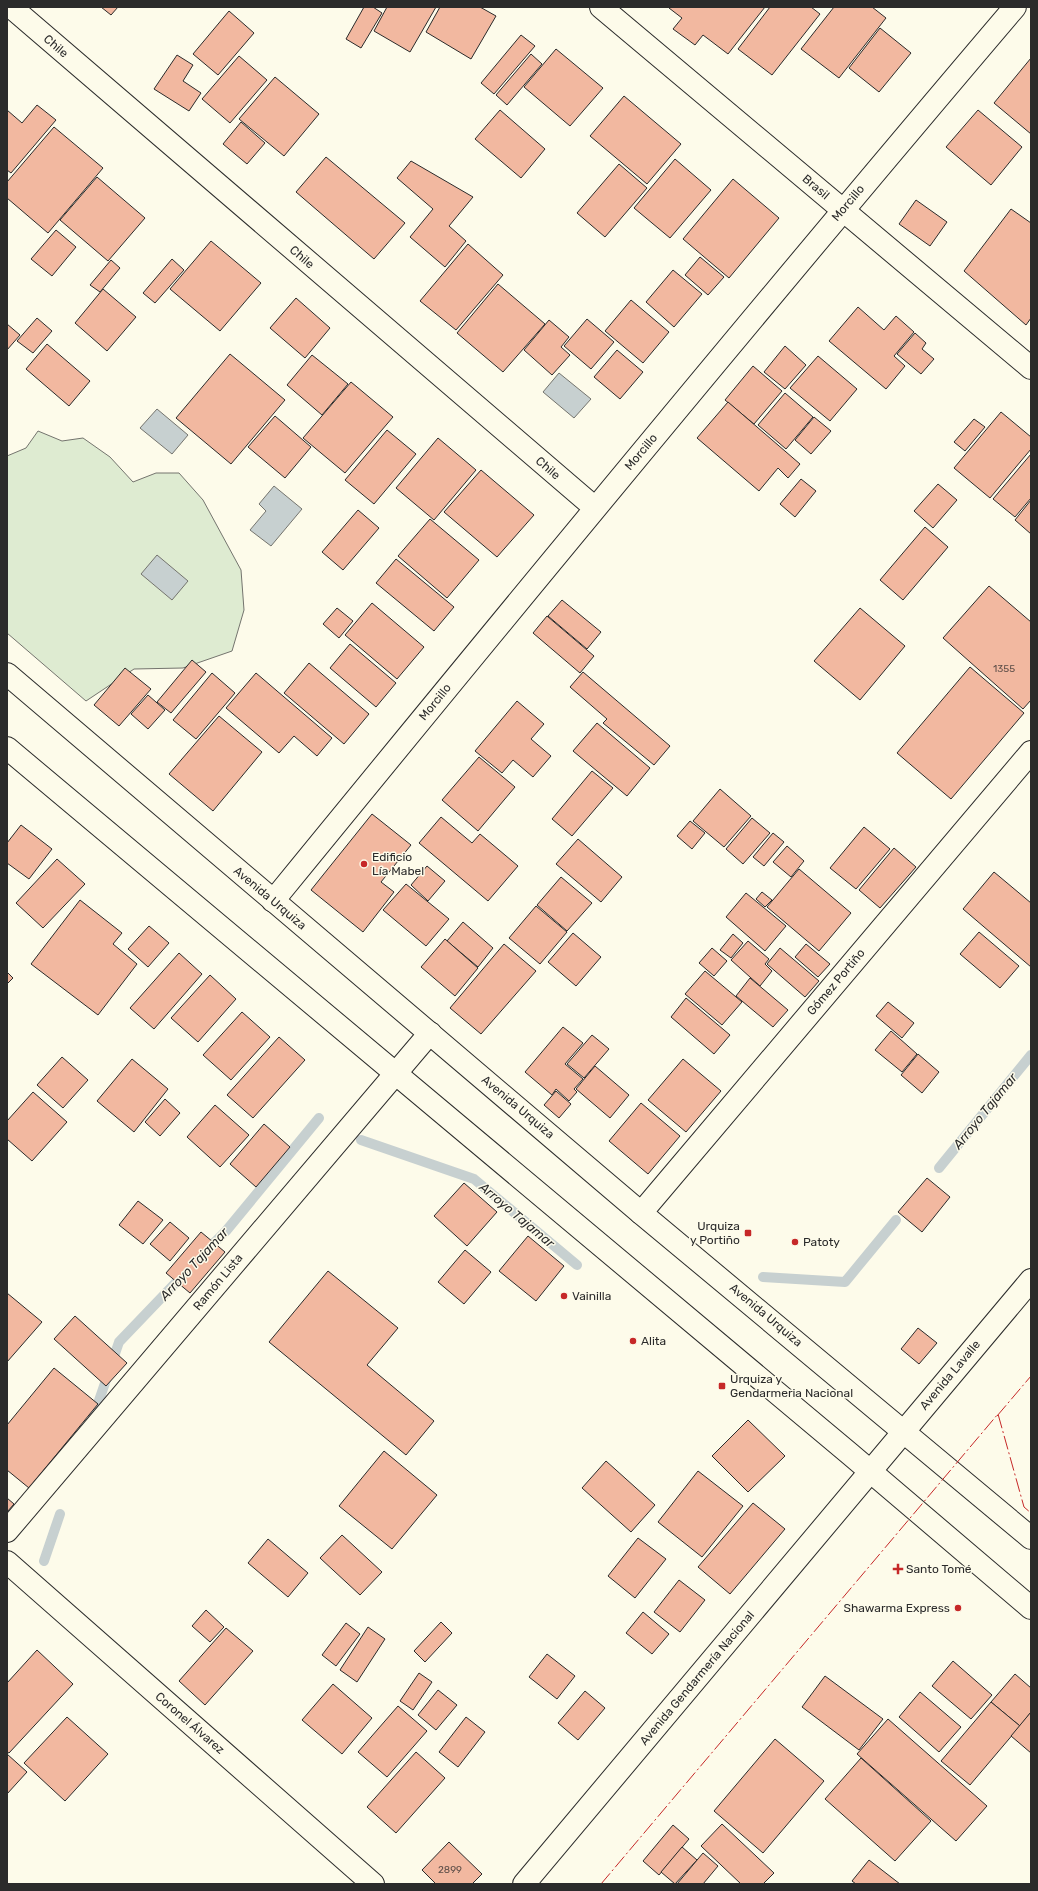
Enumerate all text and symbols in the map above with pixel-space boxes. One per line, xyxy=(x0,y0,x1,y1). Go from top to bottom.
street label: Chile xyxy=(41,32,71,61)
street label: Brasil xyxy=(800,172,832,202)
street label: Morcillo xyxy=(829,182,867,224)
street label: Chile xyxy=(287,243,317,272)
street label: Morcillo xyxy=(622,431,660,473)
street label: Chile xyxy=(533,454,563,483)
house number: 1355 xyxy=(993,663,1015,675)
street label: Morcillo xyxy=(416,681,454,723)
place label: Edificio Lía Mabel xyxy=(372,850,424,878)
marker: Edificio Lía Mabel xyxy=(359,859,369,869)
street label: Avenida Urquiza xyxy=(231,864,309,932)
street label: Gómez Portiño xyxy=(804,946,868,1018)
water label: Arroyo Tajamar xyxy=(949,1069,1021,1153)
street label: Avenida Urquiza xyxy=(479,1073,557,1141)
water label: Arroyo Tajamar xyxy=(476,1179,558,1251)
place label: Urquiza y Portiño xyxy=(690,1219,740,1247)
water label: Arroyo Tajamar xyxy=(156,1224,232,1304)
marker: Urquiza y Portiño xyxy=(743,1228,753,1238)
place label: Patoty xyxy=(803,1235,840,1249)
marker: Patoty xyxy=(790,1237,800,1247)
street label: Ramón Lista xyxy=(190,1251,246,1313)
street label: Avenida Urquiza xyxy=(727,1281,805,1349)
place label: Vainilla xyxy=(572,1289,611,1303)
marker: Vainilla xyxy=(559,1291,569,1301)
place label: Alita xyxy=(641,1334,666,1348)
marker: Alita xyxy=(628,1336,638,1346)
street label: Avenida Lavalle xyxy=(917,1337,983,1413)
place label: Urquiza y Gendarmeria Nacional xyxy=(730,1372,853,1400)
marker: Urquiza y Gendarmeria Nacional xyxy=(717,1381,727,1391)
place label: Santo Tomé xyxy=(906,1562,972,1576)
marker: Santo Tomé xyxy=(893,1564,903,1574)
place label: Shawarma Express xyxy=(843,1601,950,1615)
marker: Shawarma Express xyxy=(953,1603,963,1613)
street label: Avenida Gendarmería Nacional xyxy=(637,1608,757,1748)
street label: Coronel Álvarez xyxy=(153,1689,227,1757)
house number: 2899 xyxy=(438,1864,462,1876)

